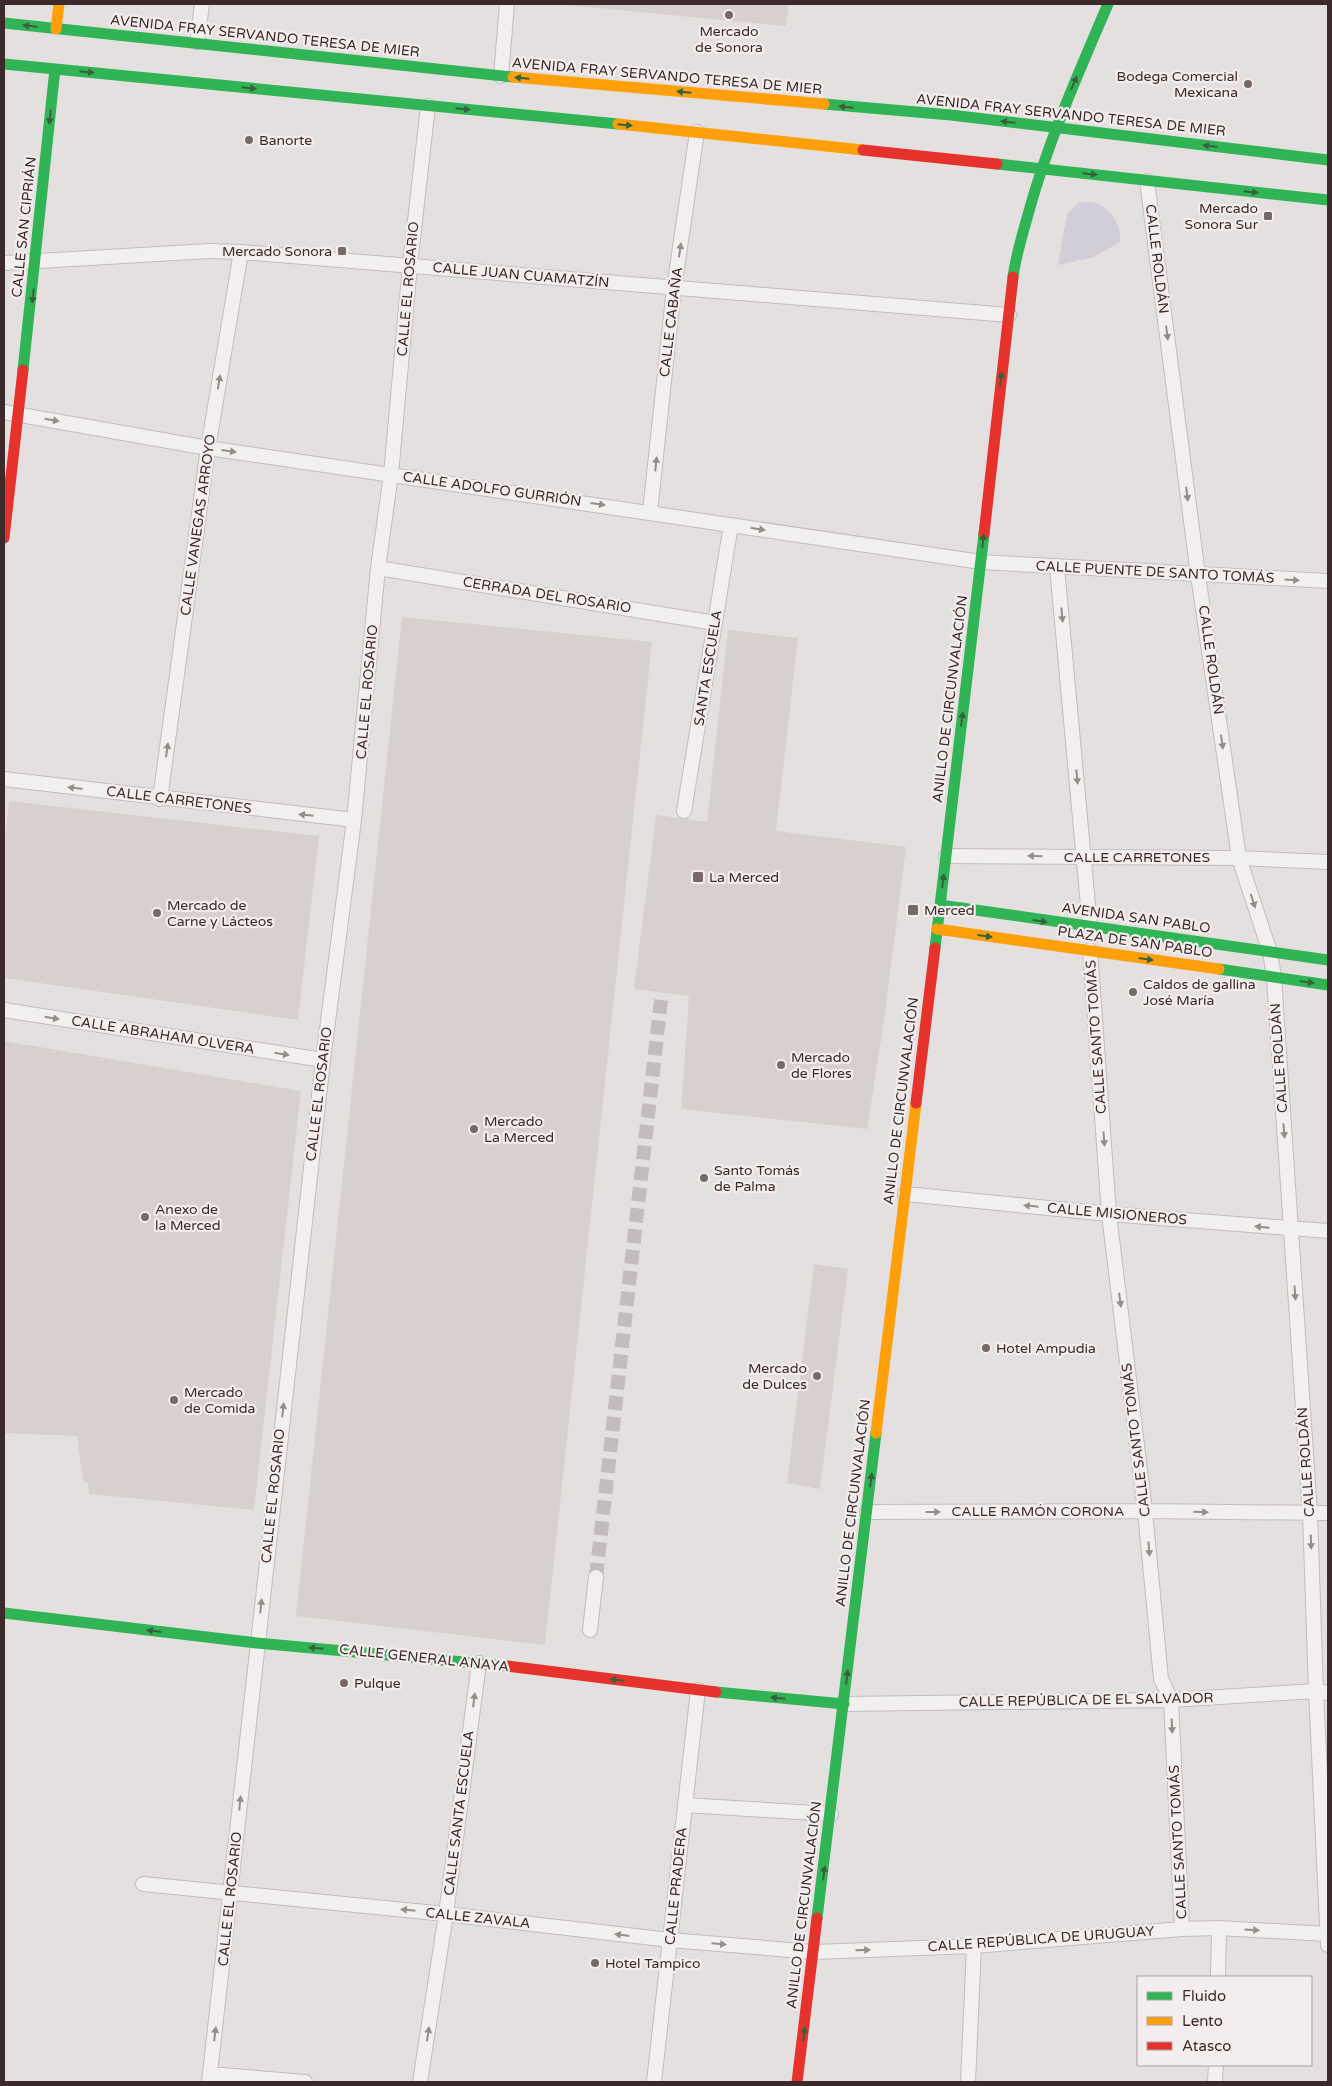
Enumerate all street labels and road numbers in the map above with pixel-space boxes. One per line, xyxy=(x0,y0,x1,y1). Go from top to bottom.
street label: AVENIDA FRAY SERVANDO TERESA DE MIER xyxy=(109,11,421,61)
street label: AVENIDA FRAY SERVANDO TERESA DE MIER xyxy=(511,54,823,98)
street label: AVENIDA FRAY SERVANDO TERESA DE MIER xyxy=(915,90,1227,140)
street label: CALLE SAN CIPRIÁN xyxy=(8,156,40,298)
street label: CALLE ROLDÁN xyxy=(1142,203,1172,315)
street label: CALLE EL ROSARIO xyxy=(394,221,422,357)
street label: CALLE JUAN CUAMATZÍN xyxy=(432,259,610,291)
street label: CALLE CABAÑA xyxy=(656,266,686,378)
street label: CALLE VANEGAS ARROYO xyxy=(177,433,219,617)
street label: CALLE ADOLFO GURRIÓN xyxy=(402,468,582,510)
street label: CALLE PUENTE DE SANTO TOMÁS xyxy=(1035,557,1275,587)
street label: CERRADA DEL ROSARIO xyxy=(462,573,632,617)
street label: ANILLO DE CIRCUNVALACIÓN xyxy=(929,594,971,804)
street label: CALLE ROLDÁN xyxy=(1195,604,1227,716)
street label: SANTA ESCUELA xyxy=(690,609,726,727)
street label: CALLE EL ROSARIO xyxy=(353,624,381,760)
street label: CALLE CARRETONES xyxy=(105,783,253,817)
street label: CALLE CARRETONES xyxy=(1064,849,1211,866)
street label: AVENIDA SAN PABLO xyxy=(1060,899,1212,937)
street label: PLAZA DE SAN PABLO xyxy=(1057,923,1213,961)
street label: CALLE SANTO TOMÁS xyxy=(1082,959,1110,1115)
street label: ANILLO DE CIRCUNVALACIÓN xyxy=(880,996,922,1206)
street label: CALLE ROLDÁN xyxy=(1267,1002,1291,1114)
street label: CALLE ABRAHAM OLVERA xyxy=(70,1012,256,1058)
street label: CALLE EL ROSARIO xyxy=(302,1026,336,1162)
street label: CALLE MISIONEROS xyxy=(1046,1199,1188,1229)
street label: CALLE SANTO TOMÁS xyxy=(1118,1362,1154,1518)
street label: ANILLO DE CIRCUNVALACIÓN xyxy=(832,1398,874,1608)
street label: CALLE ROLDÁN xyxy=(1294,1406,1318,1518)
street label: CALLE EL ROSARIO xyxy=(257,1428,289,1564)
street label: CALLE RAMÓN CORONA xyxy=(952,1503,1124,1520)
street label: CALLE GENERAL ANAYA xyxy=(338,1641,510,1675)
street label: CALLE REPÚBLICA DE EL SALVADOR xyxy=(958,1689,1214,1711)
street label: CALLE SANTA ESCUELA xyxy=(440,1730,478,1896)
street label: CALLE SANTO TOMÁS xyxy=(1165,1764,1191,1920)
street label: ANILLO DE CIRCUNVALACIÓN xyxy=(783,1800,825,2010)
street label: CALLE PRADERA xyxy=(661,1826,691,1946)
street label: CALLE EL ROSARIO xyxy=(214,1831,246,1967)
street label: CALLE ZAVALA xyxy=(425,1904,531,1932)
street label: CALLE REPÚBLICA DE URUGUAY xyxy=(927,1923,1155,1955)

